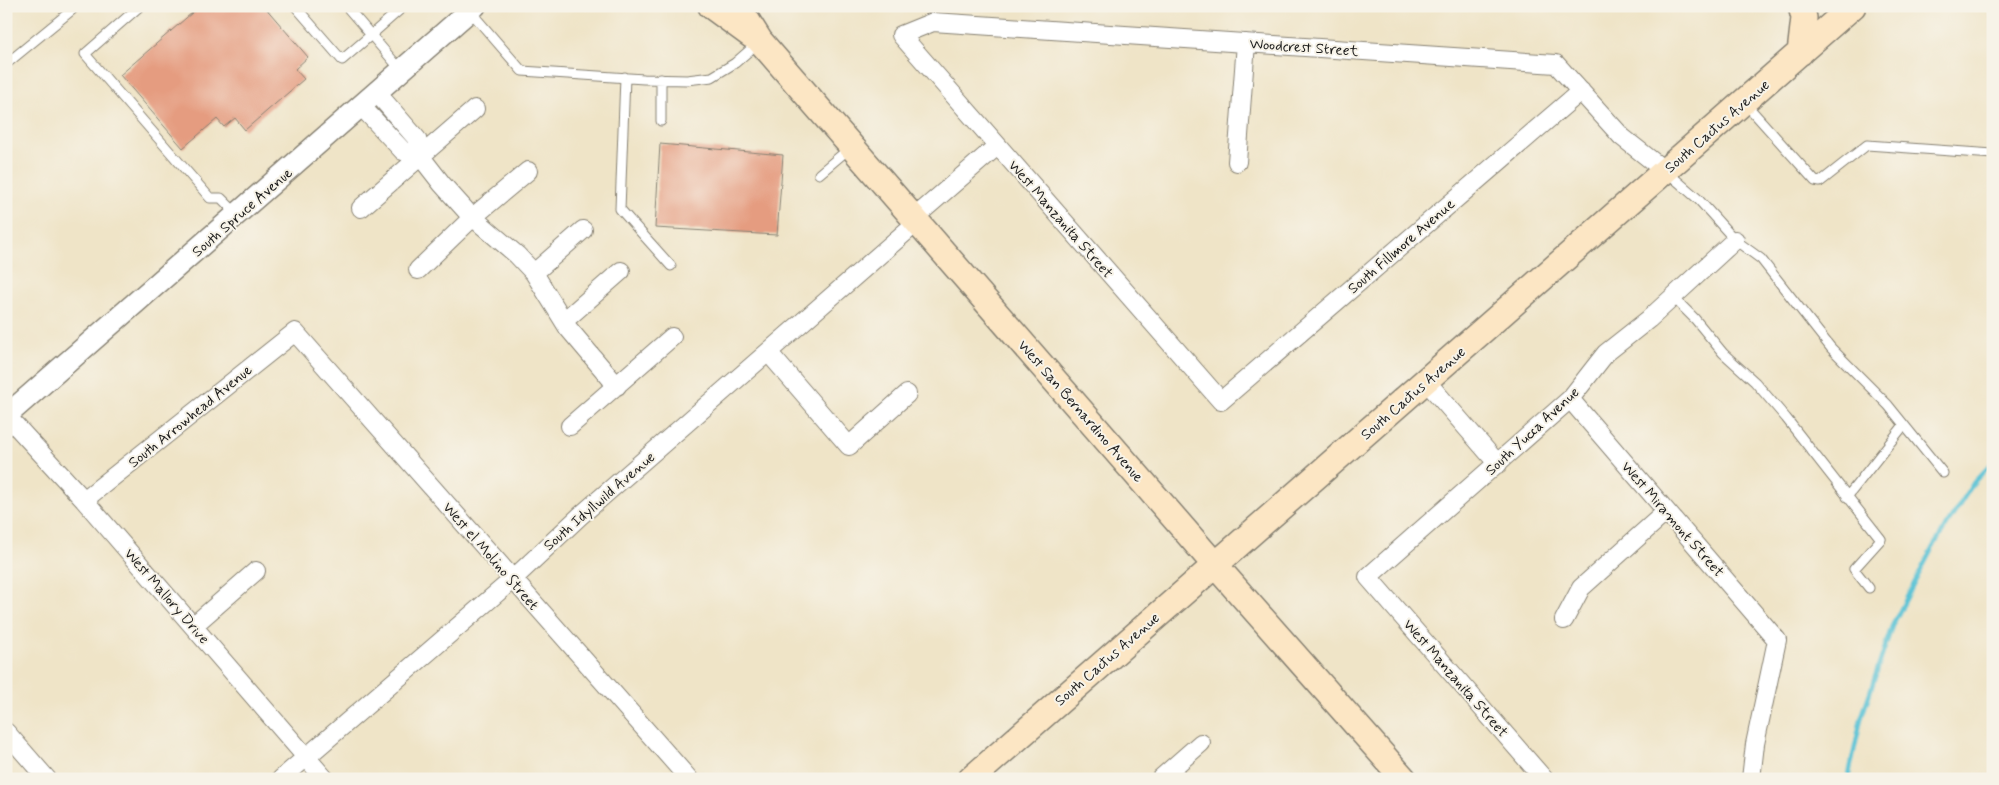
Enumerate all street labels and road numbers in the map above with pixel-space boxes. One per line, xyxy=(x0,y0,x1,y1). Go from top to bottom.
street label: Woodcrest Street xyxy=(1249,34,1359,62)
street label: South Cactus Avenue xyxy=(1661,75,1775,178)
street label: West Manzanita Street xyxy=(1003,156,1117,283)
street label: South Spruce Avenue xyxy=(188,163,297,262)
street label: South Fillmore Avenue xyxy=(1344,195,1460,299)
street label: West San Bernardino Avenue xyxy=(1013,336,1148,487)
street label: South Cactus Avenue xyxy=(1357,342,1471,445)
street label: South Arrowhead Avenue xyxy=(124,361,257,473)
street label: South Yucca Avenue xyxy=(1481,383,1584,480)
street label: South Idyllwild Avenue xyxy=(540,447,660,556)
street label: West Miramont Street xyxy=(1616,457,1728,582)
street label: West el Molino Street xyxy=(438,498,543,615)
street label: West Mallory Drive xyxy=(119,545,214,649)
street label: South Cactus Avenue xyxy=(1051,608,1165,711)
street label: West Manzanita Street xyxy=(1398,615,1512,742)

